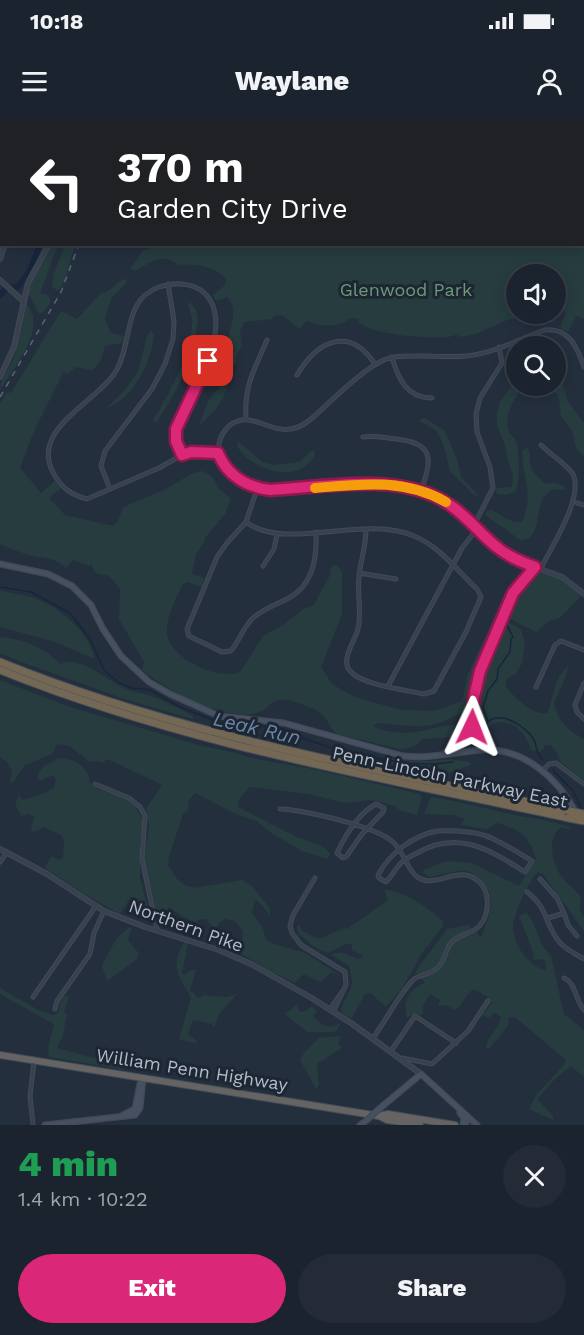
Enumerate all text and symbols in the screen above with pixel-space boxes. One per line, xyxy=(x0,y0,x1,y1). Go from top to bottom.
text: 10:18 xyxy=(30,9,84,34)
icon: menu xyxy=(18,65,51,98)
text: Waylane xyxy=(235,65,349,97)
icon: person xyxy=(533,65,566,98)
text: 370 m xyxy=(117,143,244,192)
icon: left xyxy=(18,144,96,222)
text: Garden City Drive xyxy=(117,193,347,225)
map controls xyxy=(506,264,566,396)
button: sound xyxy=(506,264,566,324)
park label: Glenwood Park xyxy=(340,279,472,300)
pin xyxy=(182,335,233,386)
button: search xyxy=(506,336,566,396)
icon: arrive xyxy=(191,344,224,377)
position arrow xyxy=(440,695,504,759)
water label: Leak Run xyxy=(211,706,303,750)
street label: Penn-Lincoln Parkway East xyxy=(331,741,570,812)
street label: Northern Pike xyxy=(126,895,246,956)
street label: William Penn Highway xyxy=(95,1044,290,1095)
text: 4 min xyxy=(18,1143,118,1185)
button: close xyxy=(503,1145,566,1208)
text: 1.4 km · 10:22 xyxy=(18,1187,148,1211)
button: Exit xyxy=(18,1254,286,1323)
button: Share xyxy=(298,1254,566,1323)

